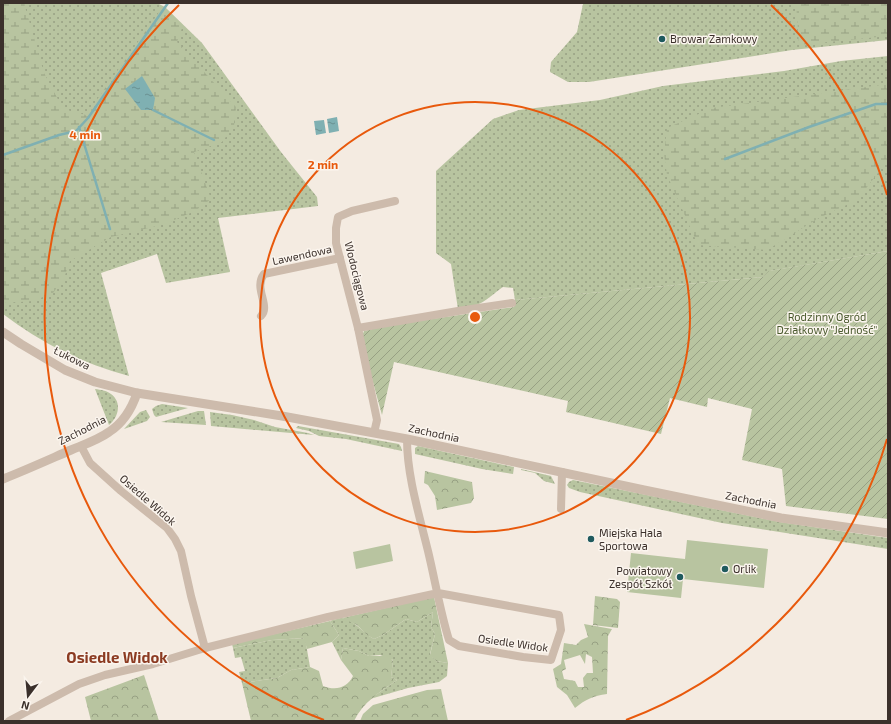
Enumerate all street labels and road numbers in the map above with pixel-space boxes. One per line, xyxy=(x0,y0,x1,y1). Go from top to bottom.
street label: Wodociągowa xyxy=(343,240,372,312)
street label: Lawendowa xyxy=(271,242,333,267)
street label: Łukowa xyxy=(52,343,92,372)
street label: Zachodnia xyxy=(56,412,108,447)
street label: Zachodnia xyxy=(407,421,461,444)
street label: Osiedle Widok xyxy=(117,472,180,528)
street label: Zachodnia xyxy=(724,488,778,511)
street label: Osiedle Widok xyxy=(477,631,549,654)

